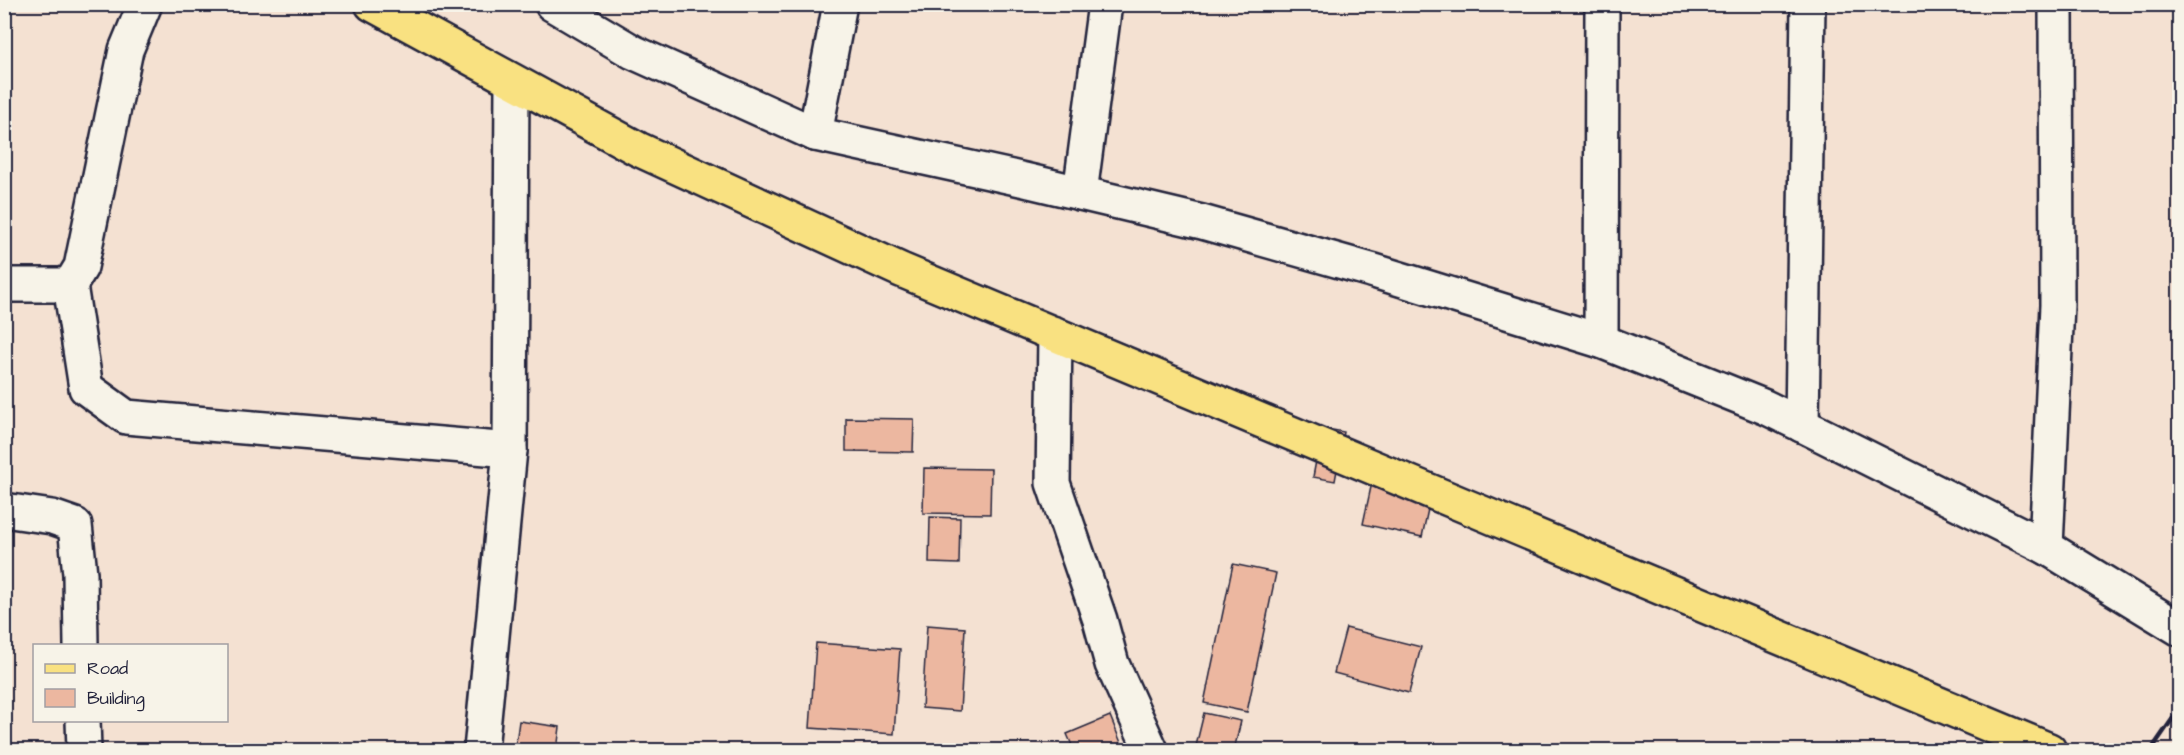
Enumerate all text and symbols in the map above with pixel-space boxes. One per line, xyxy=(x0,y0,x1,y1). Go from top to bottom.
legend xyxy=(33,644,228,722)
text: Road xyxy=(87,656,128,681)
text: Building xyxy=(87,686,145,712)

